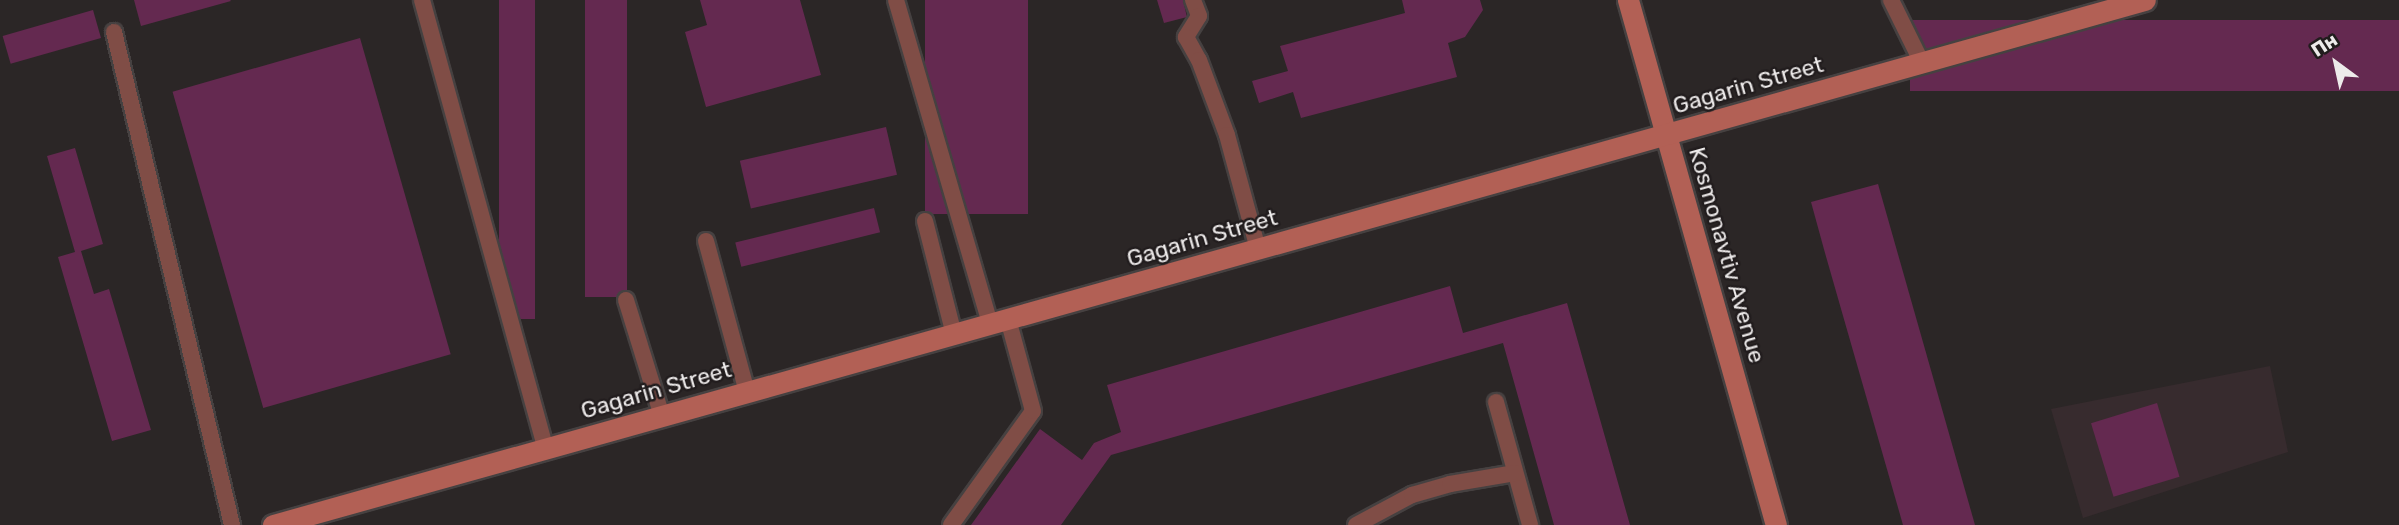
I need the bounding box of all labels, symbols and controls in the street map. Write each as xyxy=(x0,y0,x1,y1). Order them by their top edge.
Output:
north arrow xyxy=(2301,28,2371,98)
text: Пн xyxy=(2307,28,2342,62)
street label: Gagarin Street xyxy=(1670,50,1826,120)
street label: Kosmonavtiv Avenue xyxy=(1683,143,1771,367)
street label: Gagarin Street xyxy=(1124,203,1280,273)
street label: Gagarin Street xyxy=(578,355,734,425)

